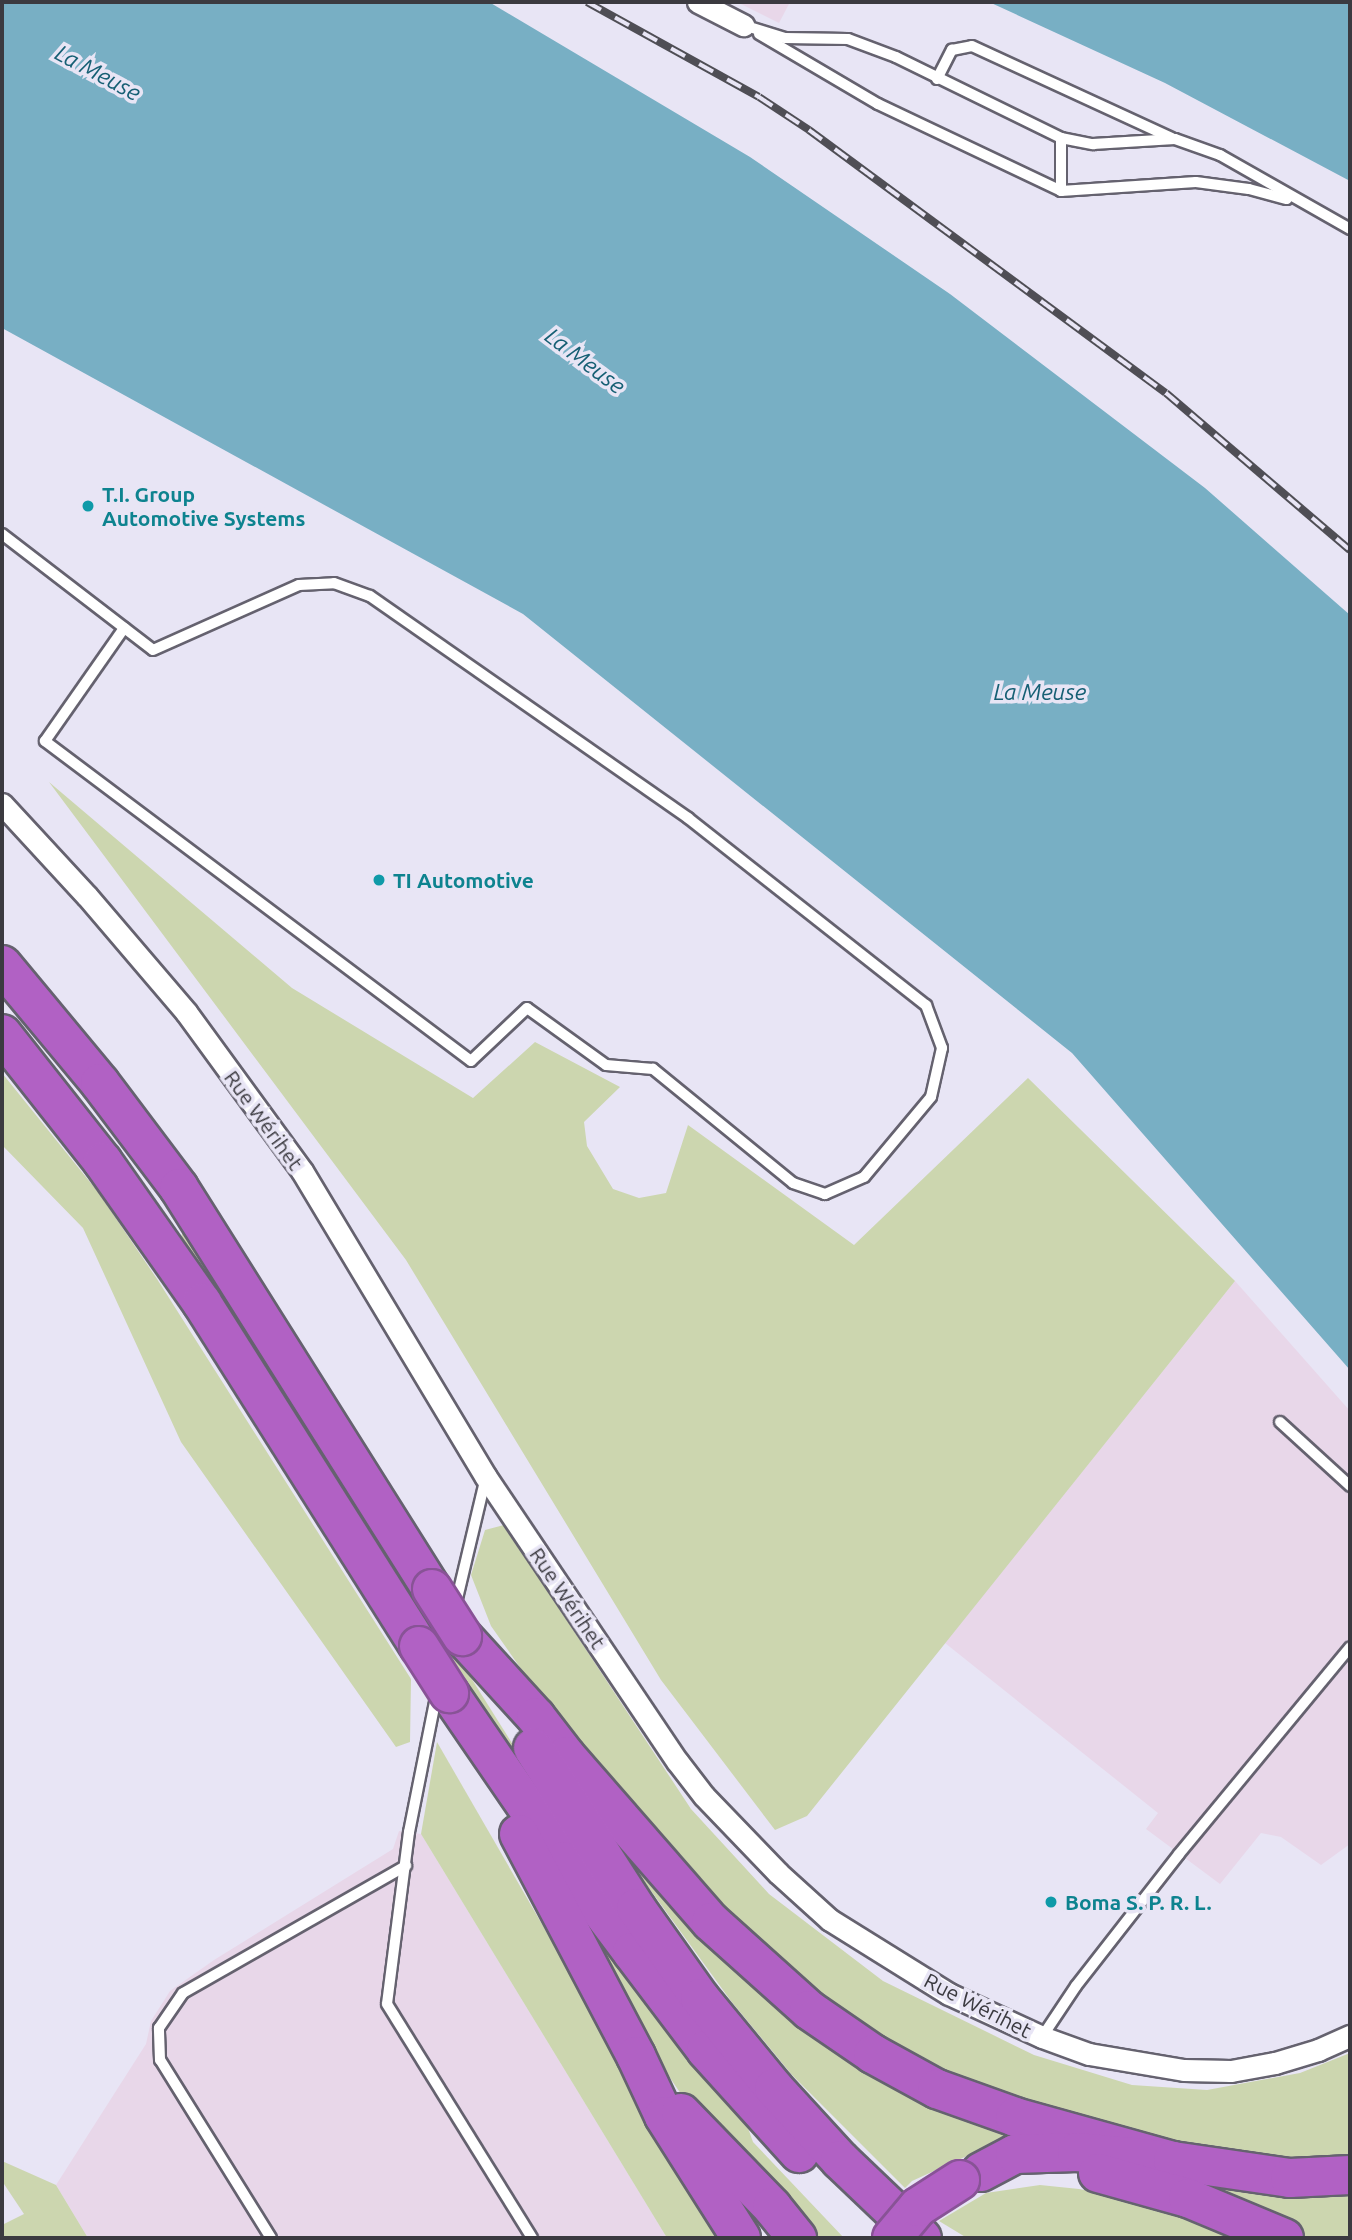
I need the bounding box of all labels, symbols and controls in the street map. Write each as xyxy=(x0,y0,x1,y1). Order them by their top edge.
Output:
water label: La Meuse xyxy=(51,39,145,107)
water label: La Meuse xyxy=(540,322,630,400)
place label: T.I. Group Automotive Systems xyxy=(102,481,305,531)
marker: T.I. Group Automotive Systems xyxy=(80,498,96,514)
water label: La Meuse xyxy=(994,678,1086,706)
place label: TI Automotive xyxy=(393,867,534,893)
marker: TI Automotive xyxy=(371,872,387,888)
street label: Rue Wérihet xyxy=(219,1065,309,1175)
street label: Rue Wérihet xyxy=(525,1542,611,1654)
place label: Boma S. P. R. L. xyxy=(1065,1889,1212,1915)
marker: Boma S. P. R. L. xyxy=(1043,1894,1059,1910)
street label: Rue Wérihet xyxy=(920,1967,1036,2043)

